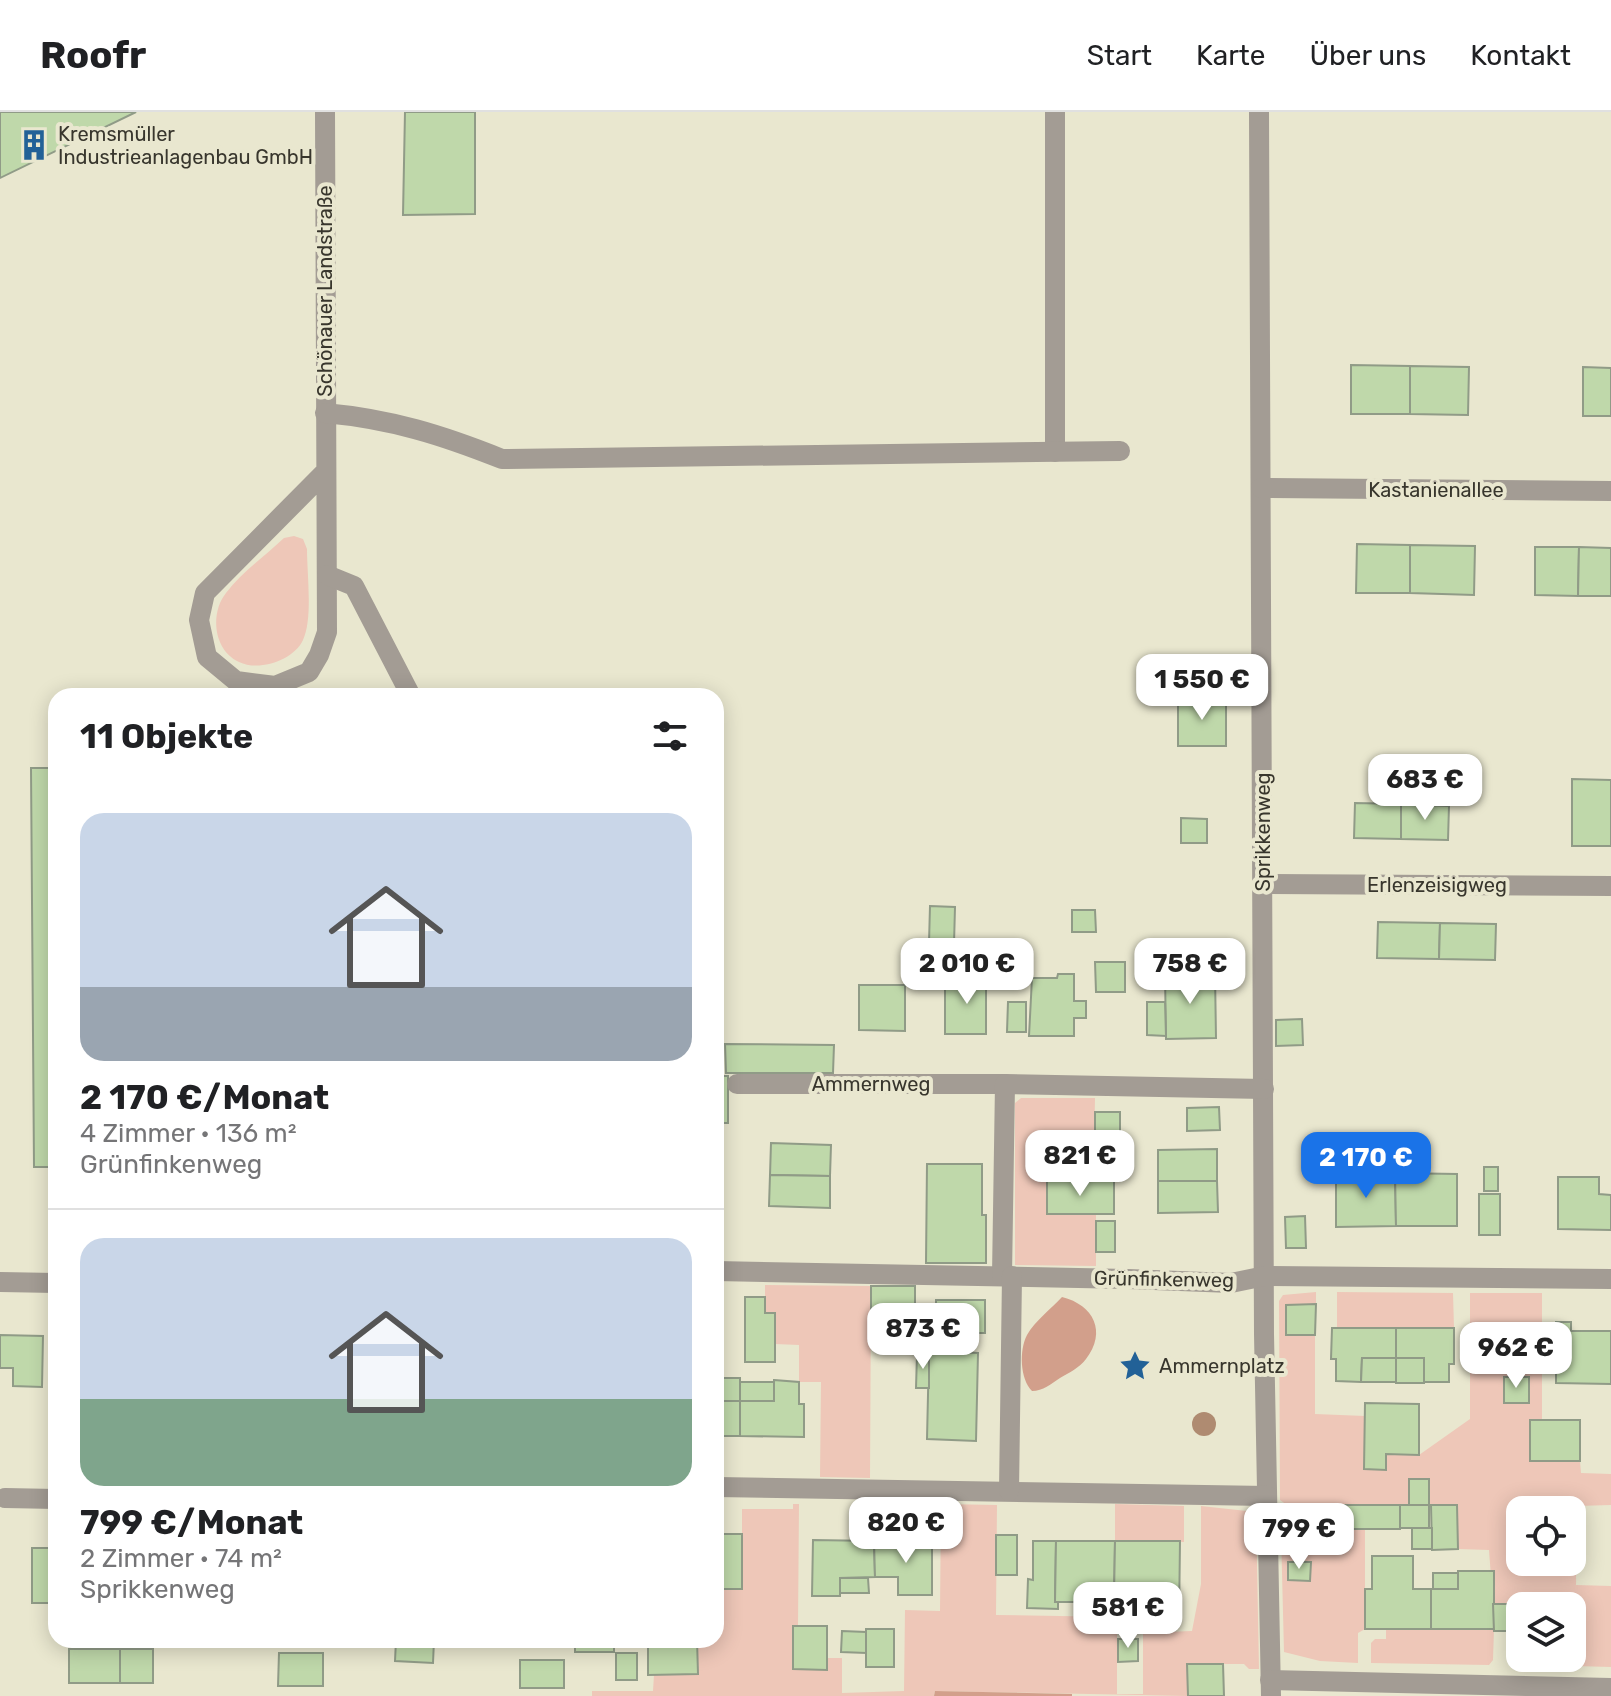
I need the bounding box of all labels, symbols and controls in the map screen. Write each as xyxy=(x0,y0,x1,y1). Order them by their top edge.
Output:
text: Roofr xyxy=(40,32,146,78)
text: Start xyxy=(1087,39,1152,72)
text: Karte xyxy=(1196,39,1265,72)
text: Über uns xyxy=(1309,39,1426,72)
text: Kontakt xyxy=(1470,39,1571,72)
place label: Kremsmüller Industrieanlagenbau GmbH xyxy=(58,122,313,169)
building icon: Kremsmüller Industrieanlagenbau GmbH xyxy=(17,128,51,162)
street label: Schönauer Landstraße xyxy=(313,185,337,397)
street label: Kastanienallee xyxy=(1368,478,1504,502)
pin: 1 550 € xyxy=(1128,654,1276,722)
text: 1 550 € xyxy=(1154,664,1250,695)
icon: filters xyxy=(648,714,692,758)
text: 11 Objekte xyxy=(80,716,253,757)
pin: 683 € xyxy=(1369,754,1481,822)
text: 683 € xyxy=(1386,764,1464,795)
street label: Sprikkenweg xyxy=(1251,772,1275,892)
icon: home xyxy=(314,865,458,1009)
street label: Erlenzeisigweg xyxy=(1367,873,1507,897)
pin: 2 010 € xyxy=(893,938,1041,1006)
pin: 758 € xyxy=(1134,938,1246,1006)
text: 2 010 € xyxy=(919,948,1015,979)
text: 758 € xyxy=(1152,948,1228,979)
street label: Ammernweg xyxy=(812,1072,930,1096)
text: 2 170 €/Monat xyxy=(80,1077,329,1118)
text: 4 Zimmer · 136 m² xyxy=(80,1118,297,1149)
pin: 821 € xyxy=(1024,1130,1136,1198)
pin: 2 170 € xyxy=(1292,1132,1440,1200)
text: 821 € xyxy=(1043,1140,1117,1171)
text: 2 170 € xyxy=(1319,1142,1413,1173)
text: Grünfinkenweg xyxy=(80,1149,262,1180)
street label: Grünfinkenweg xyxy=(1094,1266,1234,1292)
icon: home xyxy=(314,1290,458,1434)
pin: 873 € xyxy=(867,1303,979,1371)
text: 873 € xyxy=(885,1313,961,1344)
pin: 962 € xyxy=(1460,1322,1572,1390)
text: 962 € xyxy=(1478,1332,1554,1363)
place icon: Ammernplatz xyxy=(1118,1349,1152,1383)
place label: Ammernplatz xyxy=(1159,1354,1285,1378)
map controls xyxy=(1506,1496,1586,1672)
button: locate xyxy=(1506,1496,1586,1576)
pin: 820 € xyxy=(850,1497,962,1565)
text: 799 €/Monat xyxy=(80,1502,303,1543)
pin: 799 € xyxy=(1243,1503,1355,1571)
text: 820 € xyxy=(867,1507,945,1538)
text: 799 € xyxy=(1262,1513,1336,1544)
text: 2 Zimmer · 74 m² xyxy=(80,1543,282,1574)
text: Sprikkenweg xyxy=(80,1574,235,1605)
pin: 581 € xyxy=(1072,1582,1184,1650)
text: 581 € xyxy=(1091,1592,1165,1623)
button: layers xyxy=(1506,1592,1586,1672)

